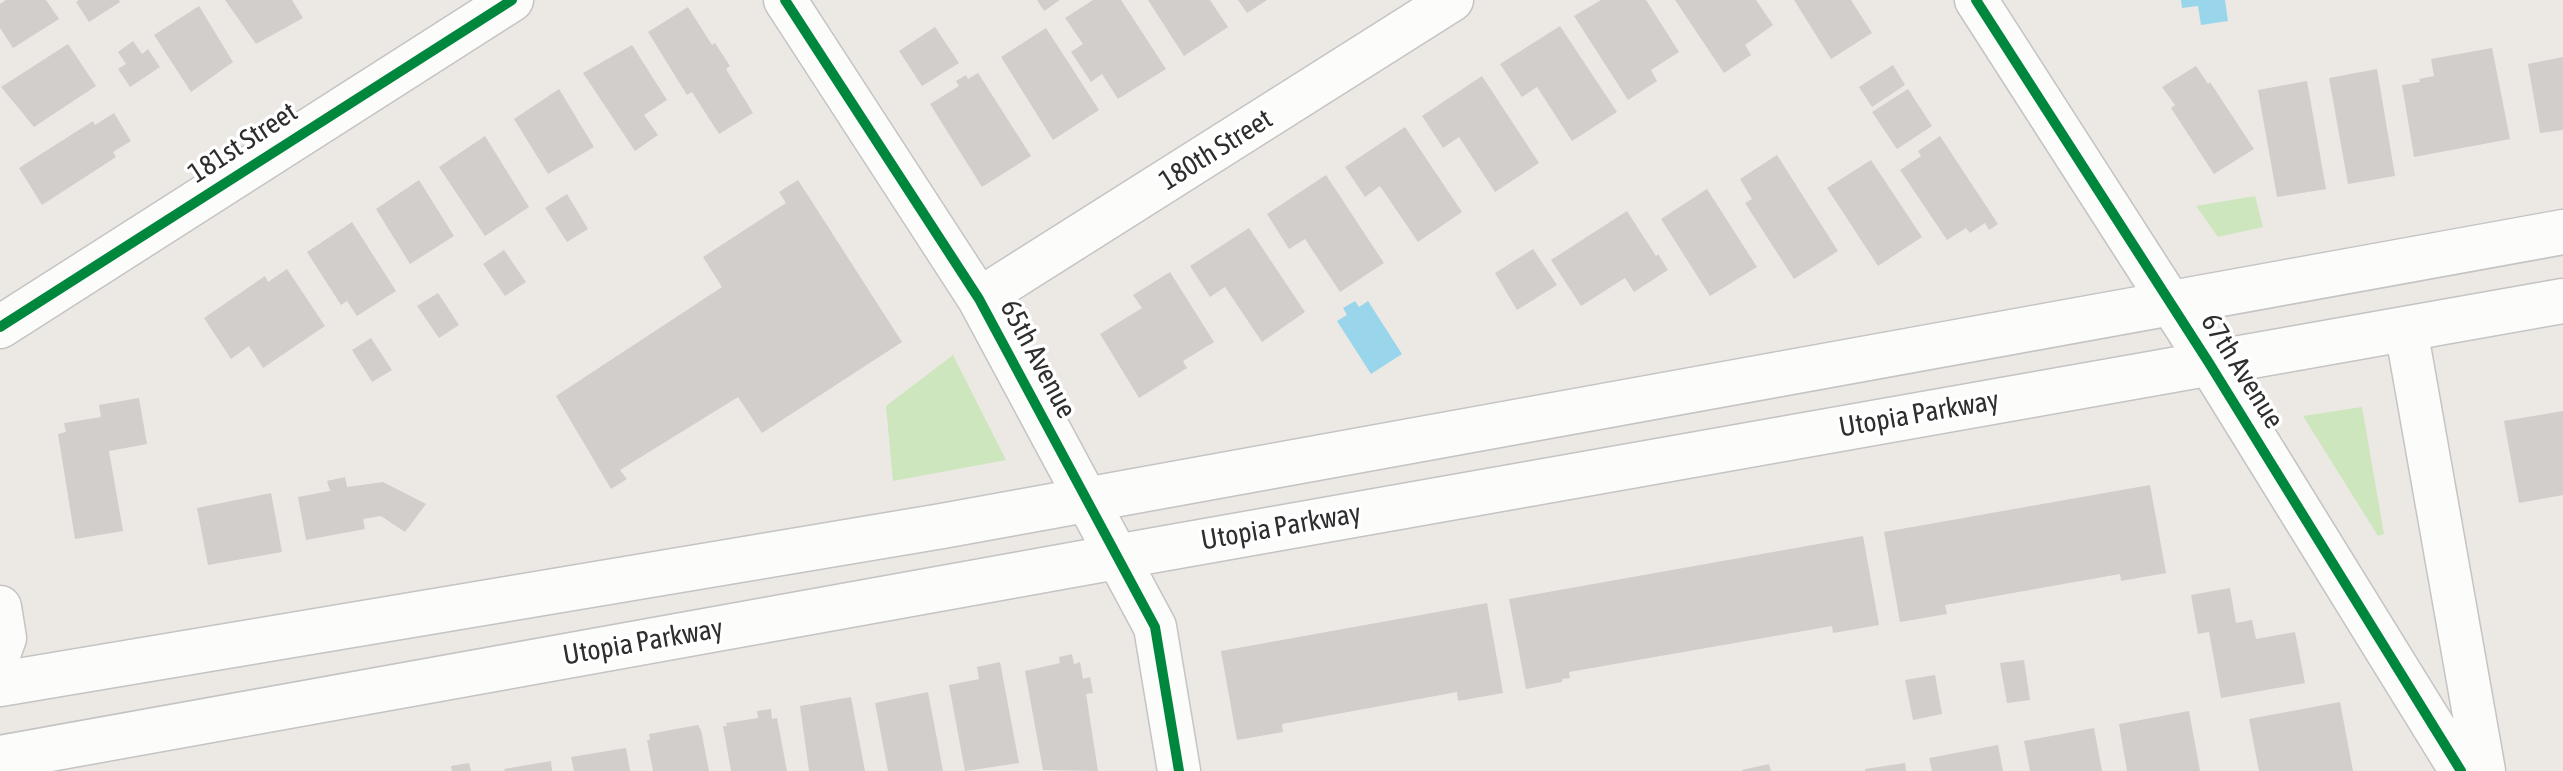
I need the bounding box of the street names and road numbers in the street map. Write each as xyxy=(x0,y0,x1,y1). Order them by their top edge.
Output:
street label: 181st Street xyxy=(182,95,304,191)
street label: 180th Street xyxy=(1154,102,1278,198)
street label: 65th Avenue xyxy=(993,294,1083,424)
street label: 67th Avenue xyxy=(2193,307,2291,435)
street label: Utopia Parkway xyxy=(1836,383,2002,445)
street label: Utopia Parkway xyxy=(1198,496,1364,558)
street label: Utopia Parkway xyxy=(560,611,726,673)

